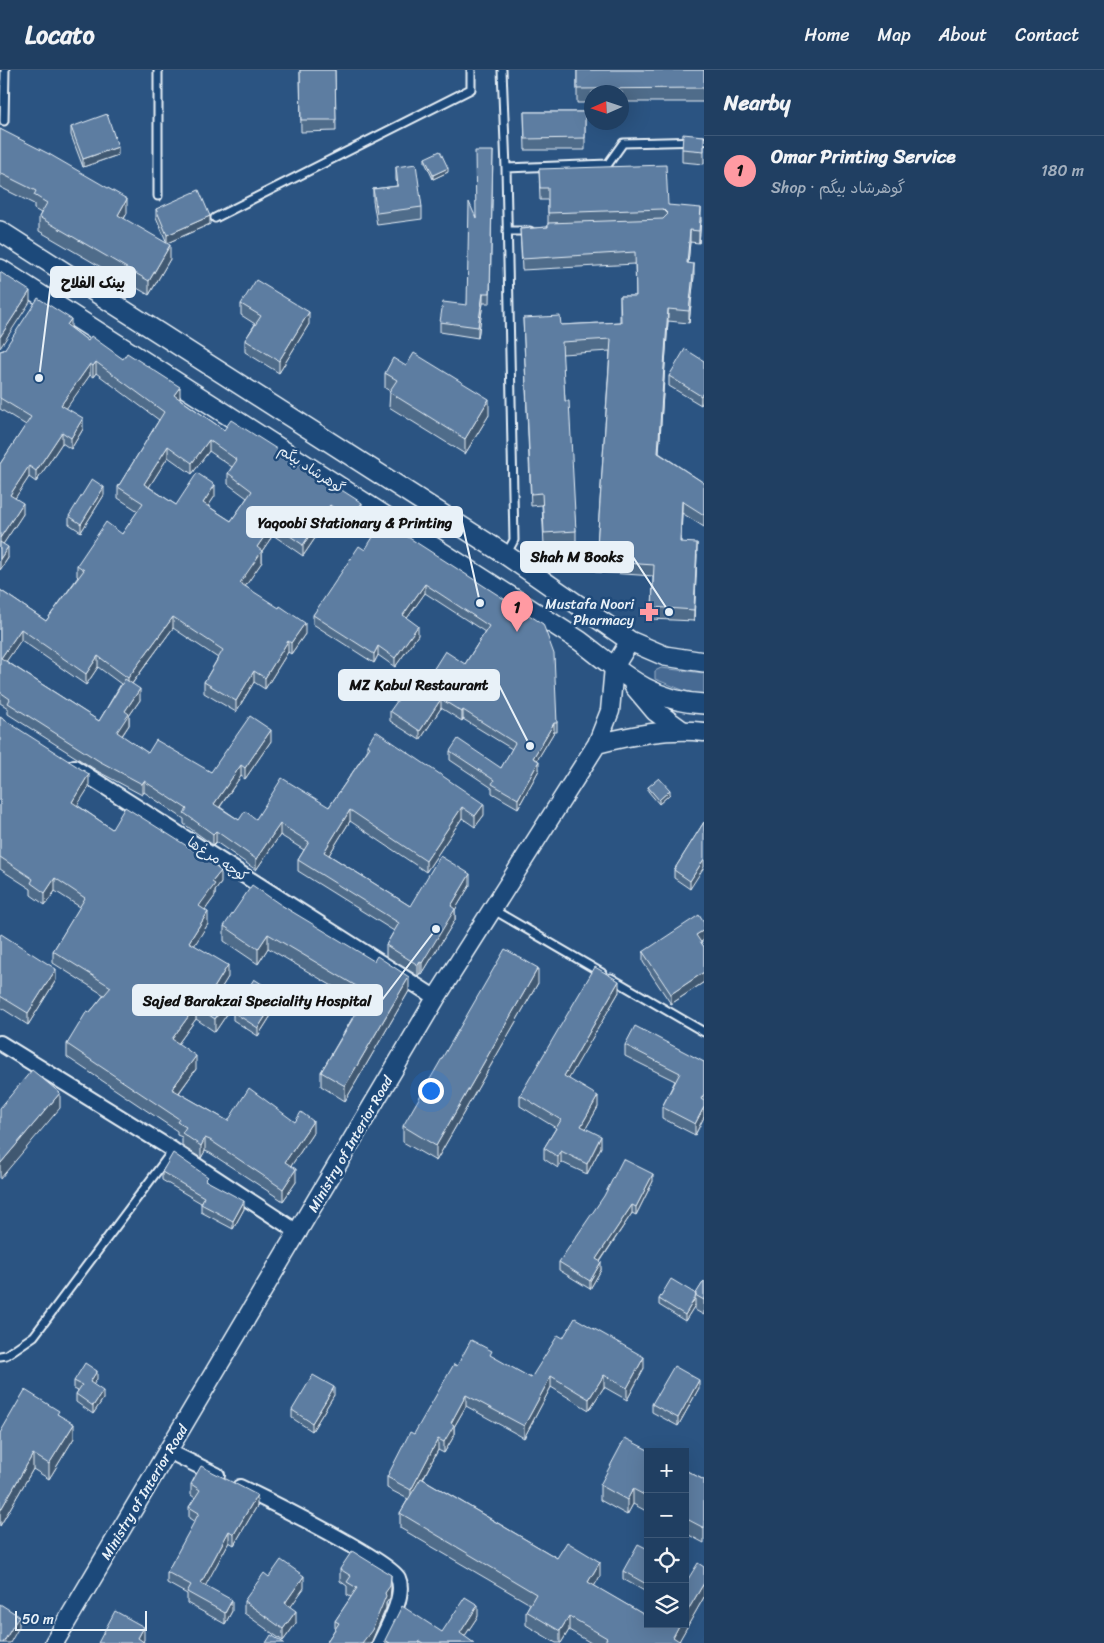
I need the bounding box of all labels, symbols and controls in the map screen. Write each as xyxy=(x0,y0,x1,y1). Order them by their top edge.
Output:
text: Locato xyxy=(25,14,95,56)
text: Home xyxy=(805,19,850,51)
text: Map xyxy=(878,19,911,51)
text: About xyxy=(939,19,987,51)
text: Contact xyxy=(1015,19,1079,51)
text: Nearby xyxy=(724,84,790,122)
north arrow xyxy=(584,85,629,130)
text: Omar Printing Service xyxy=(771,140,956,173)
text: 1 xyxy=(737,156,743,185)
text: 180 m xyxy=(1041,156,1084,185)
text: Shop · گوهرشاد بیگم xyxy=(771,173,905,202)
callout: بینک الفلاح xyxy=(51,267,135,297)
text: بینک الفلاح xyxy=(61,270,125,296)
street label: گوهرشاد بیگم xyxy=(273,438,350,501)
callout: Yaqoobi Stationary & Printing xyxy=(247,507,462,537)
text: Yaqoobi Stationary & Printing xyxy=(258,510,453,536)
callout: Shah M Books xyxy=(521,542,633,572)
text: Shah M Books xyxy=(530,544,625,570)
pin: 1 xyxy=(501,591,533,632)
place label: Mustafa Noori Pharmacy xyxy=(545,592,635,633)
pharmacy icon: Mustafa Noori Pharmacy xyxy=(638,601,660,623)
callout: MZ Kabul Restaurant xyxy=(339,670,499,700)
text: MZ Kabul Restaurant xyxy=(349,672,489,698)
street label: کوچه مرغ‌ها xyxy=(182,830,254,889)
callout: Sajed Barakzai Speciality Hospital xyxy=(133,985,382,1015)
text: Sajed Barakzai Speciality Hospital xyxy=(142,988,372,1014)
street label: Ministry of Interior Road xyxy=(301,1070,401,1217)
your location xyxy=(418,1078,444,1104)
street label: Ministry of Interior Road xyxy=(94,1418,196,1565)
map controls xyxy=(644,1448,689,1628)
button: + xyxy=(644,1448,689,1493)
button: − xyxy=(644,1493,689,1538)
button: locate xyxy=(644,1538,689,1583)
button: layers xyxy=(644,1583,689,1628)
text: 50 m xyxy=(22,1607,54,1632)
scale bar xyxy=(15,1608,148,1631)

